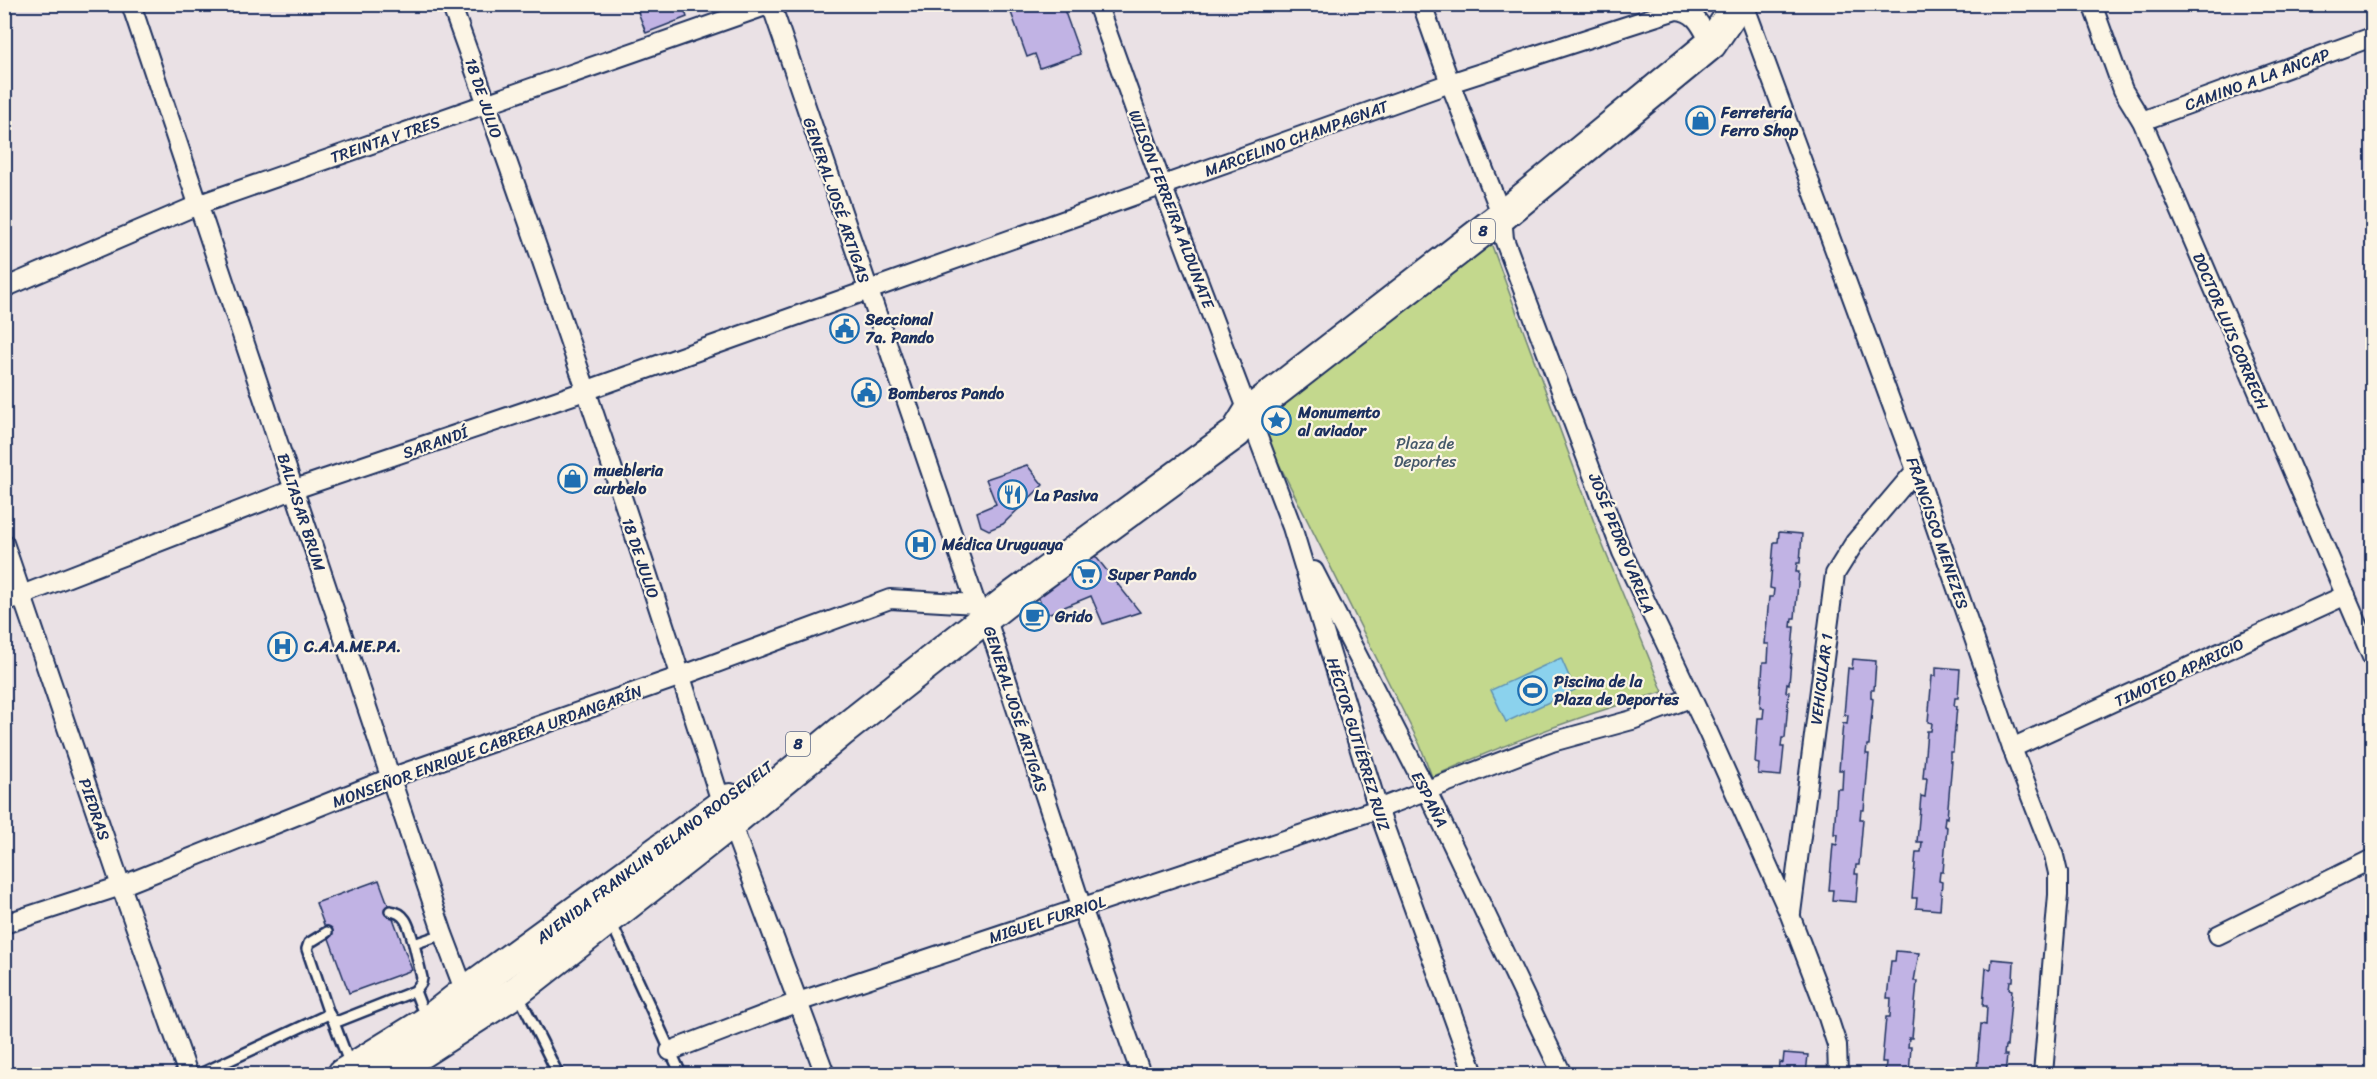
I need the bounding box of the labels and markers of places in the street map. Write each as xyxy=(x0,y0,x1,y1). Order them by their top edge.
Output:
place label: Ferretería Ferro Shop xyxy=(1720,98,1799,145)
shop icon: Ferretería Ferro Shop xyxy=(1684,105,1716,137)
place label: Seccional 7a. Pando xyxy=(864,305,934,352)
public building icon: Seccional 7a. Pando xyxy=(828,312,860,344)
public building icon: Bomberos Pando xyxy=(851,377,883,409)
place label: Bomberos Pando xyxy=(888,379,1005,408)
place label: Monumento al aviador xyxy=(1297,398,1381,445)
place icon: Monumento al aviador xyxy=(1261,405,1293,437)
place label: muebleria curbelo xyxy=(593,456,664,503)
shop icon: muebleria curbelo xyxy=(557,463,589,495)
restaurant icon: La Pasiva xyxy=(997,479,1029,511)
place label: La Pasiva xyxy=(1034,481,1098,510)
hospital icon: Médica Uruguaya xyxy=(905,528,937,560)
place label: Médica Uruguaya xyxy=(941,530,1064,559)
supermarket icon: Super Pando xyxy=(1071,558,1103,590)
place label: Super Pando xyxy=(1107,560,1198,589)
cafe icon: Grido xyxy=(1018,600,1050,632)
place label: Grido xyxy=(1054,602,1093,631)
hospital icon: C.A.A.ME.PA. xyxy=(267,630,299,662)
place label: C.A.A.ME.PA. xyxy=(303,632,401,661)
place label: Piscina de la Plaza de Deportes xyxy=(1554,667,1679,714)
sports icon: Piscina de la Plaza de Deportes xyxy=(1517,674,1549,706)

